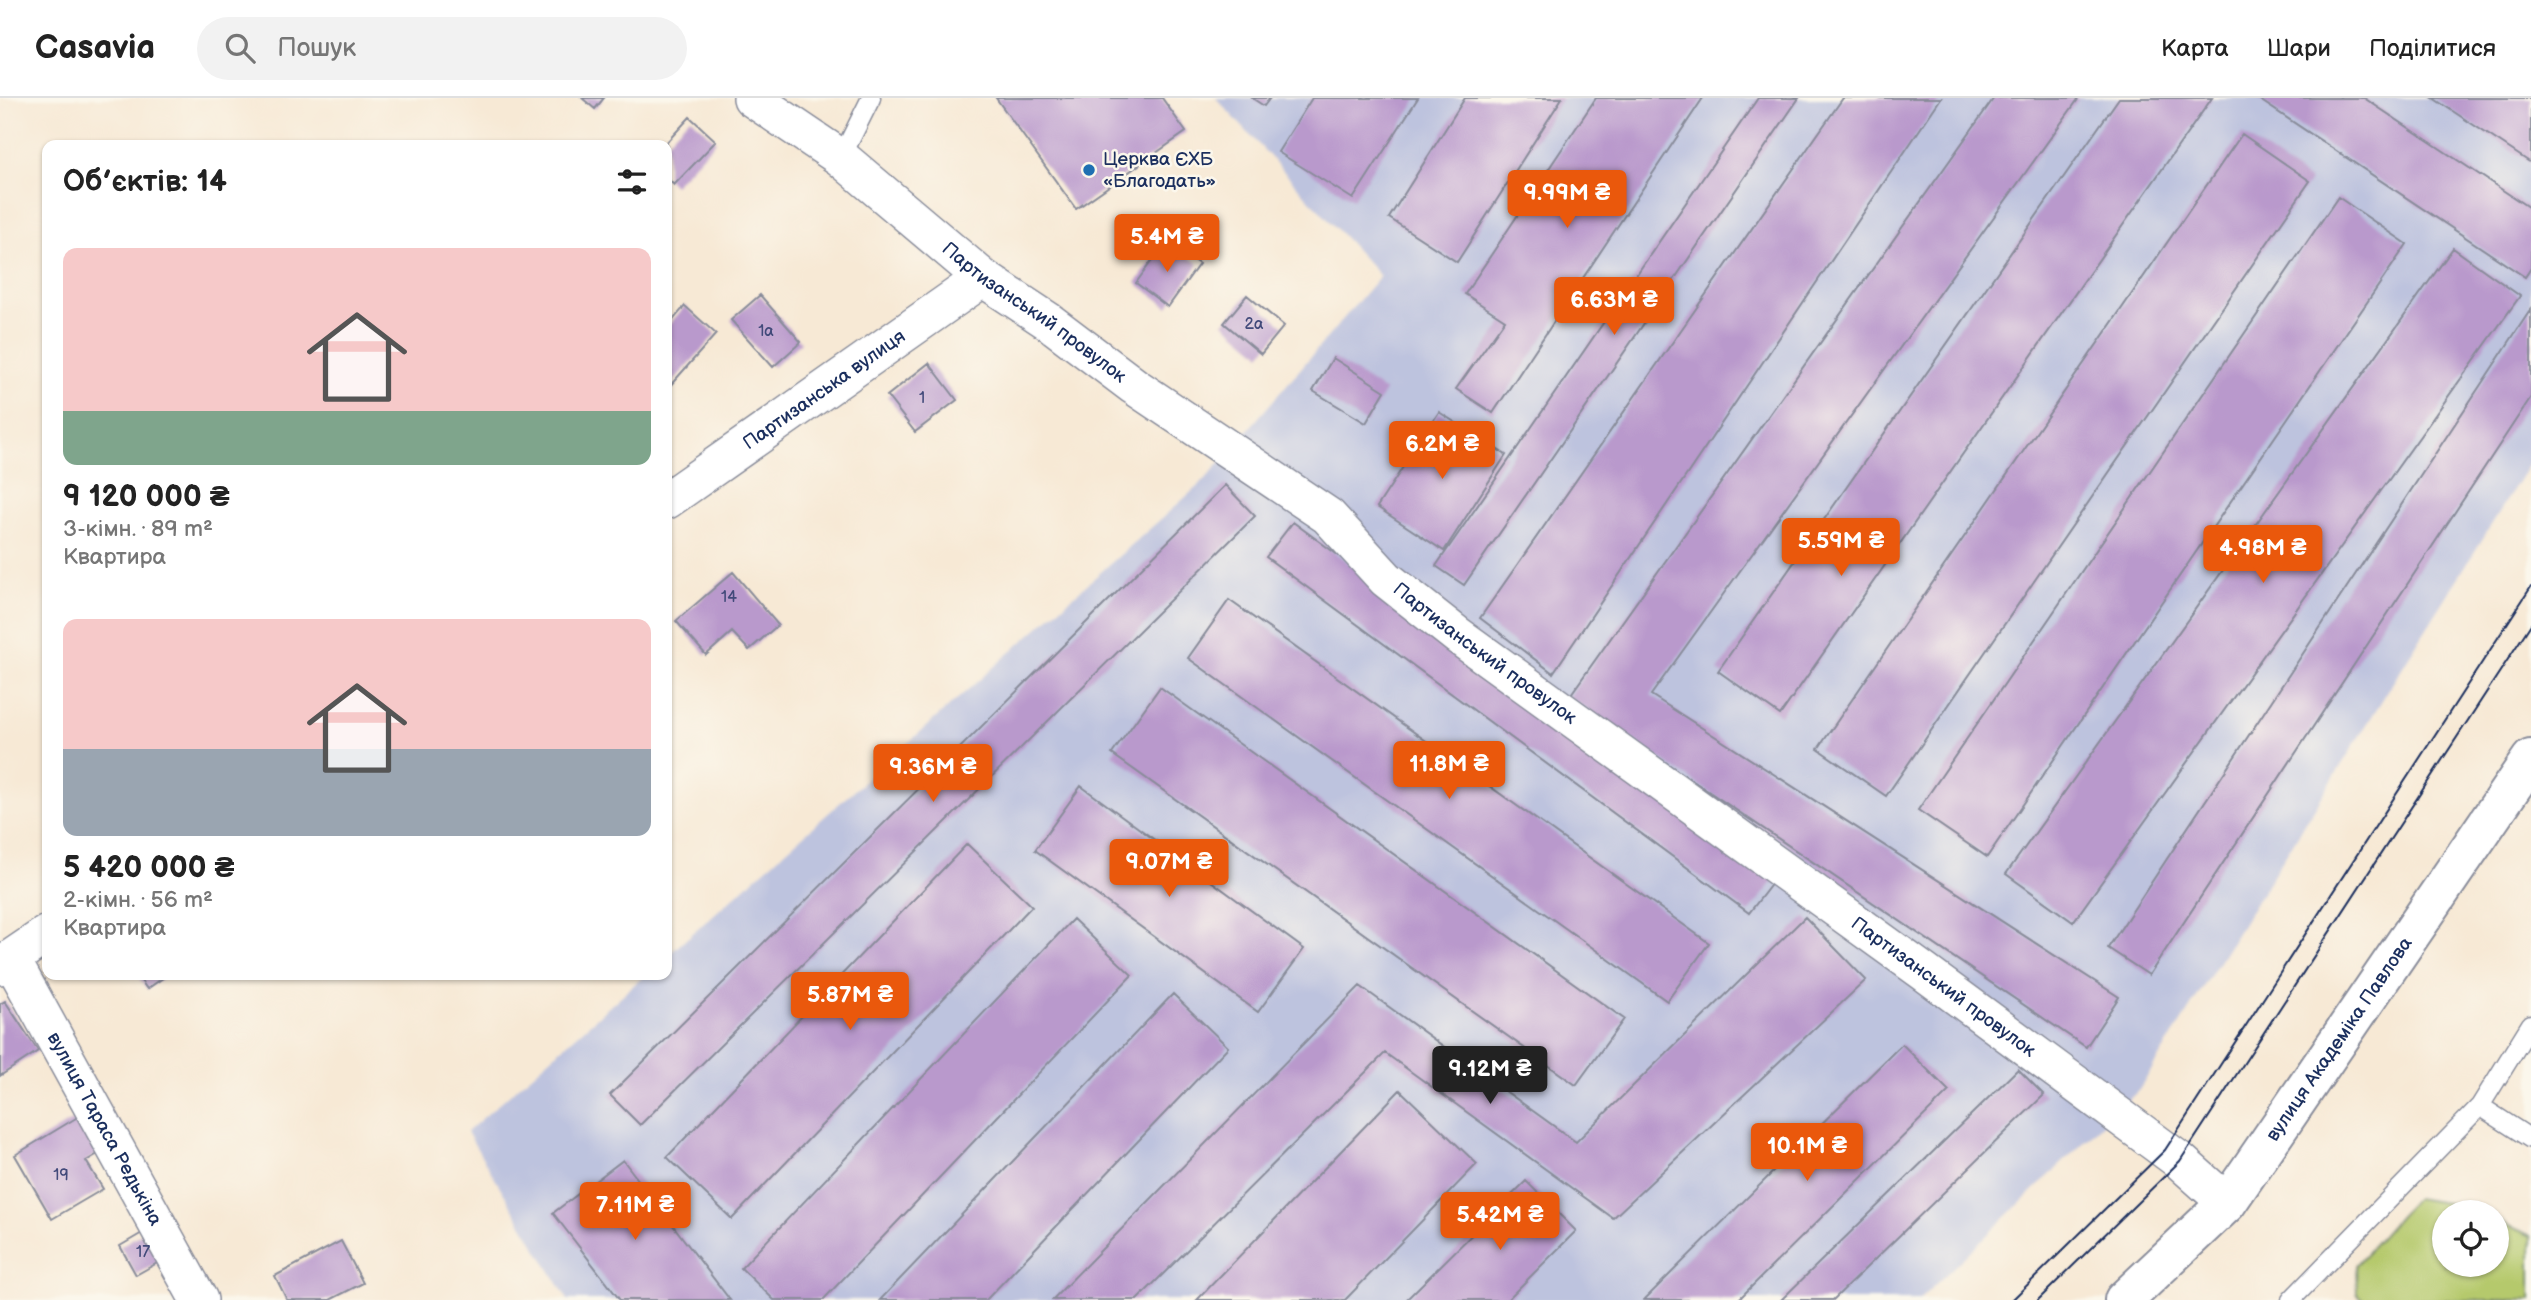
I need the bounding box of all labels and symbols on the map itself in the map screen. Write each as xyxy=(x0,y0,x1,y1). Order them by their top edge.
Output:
place label: Церква ЄХБ «Благодать» xyxy=(1103,148,1216,193)
marker: Церква ЄХБ «Благодать» xyxy=(1081,162,1097,178)
pin: 9.99M ₴ xyxy=(1502,170,1632,230)
pin: 5.4M ₴ xyxy=(1110,214,1224,274)
street label: Партизанський провулок xyxy=(938,237,1131,388)
pin: 6.63M ₴ xyxy=(1549,278,1679,337)
house number: 2а xyxy=(1245,315,1264,334)
house number: 1а xyxy=(758,322,774,341)
street label: Партизанська вулиця xyxy=(738,325,910,455)
house number: 1 xyxy=(919,389,925,408)
pin: 6.2M ₴ xyxy=(1385,422,1499,481)
pin: 5.59M ₴ xyxy=(1776,518,1906,578)
pin: 4.98M ₴ xyxy=(2198,526,2328,585)
street label: Партизанський провулок xyxy=(1389,578,1581,729)
house number: 14 xyxy=(721,588,737,607)
pin: 11.8M ₴ xyxy=(1384,742,1514,801)
pin: 9.36M ₴ xyxy=(868,744,998,804)
pin: 9.07M ₴ xyxy=(1104,840,1234,899)
street label: Партизанський провулок xyxy=(1847,912,2040,1062)
street label: вулиця Академіка Павлова xyxy=(2261,933,2417,1146)
pin: 5.87M ₴ xyxy=(785,972,915,1032)
street label: вулиця Тараса Редькіна xyxy=(42,1028,167,1230)
pin: 9.12M ₴ xyxy=(1425,1046,1555,1106)
pin: 10.1M ₴ xyxy=(1742,1124,1872,1183)
house number: 19 xyxy=(53,1166,69,1185)
pin: 7.11M ₴ xyxy=(570,1182,700,1242)
pin: 5.42M ₴ xyxy=(1435,1192,1565,1252)
house number: 17 xyxy=(136,1243,150,1262)

